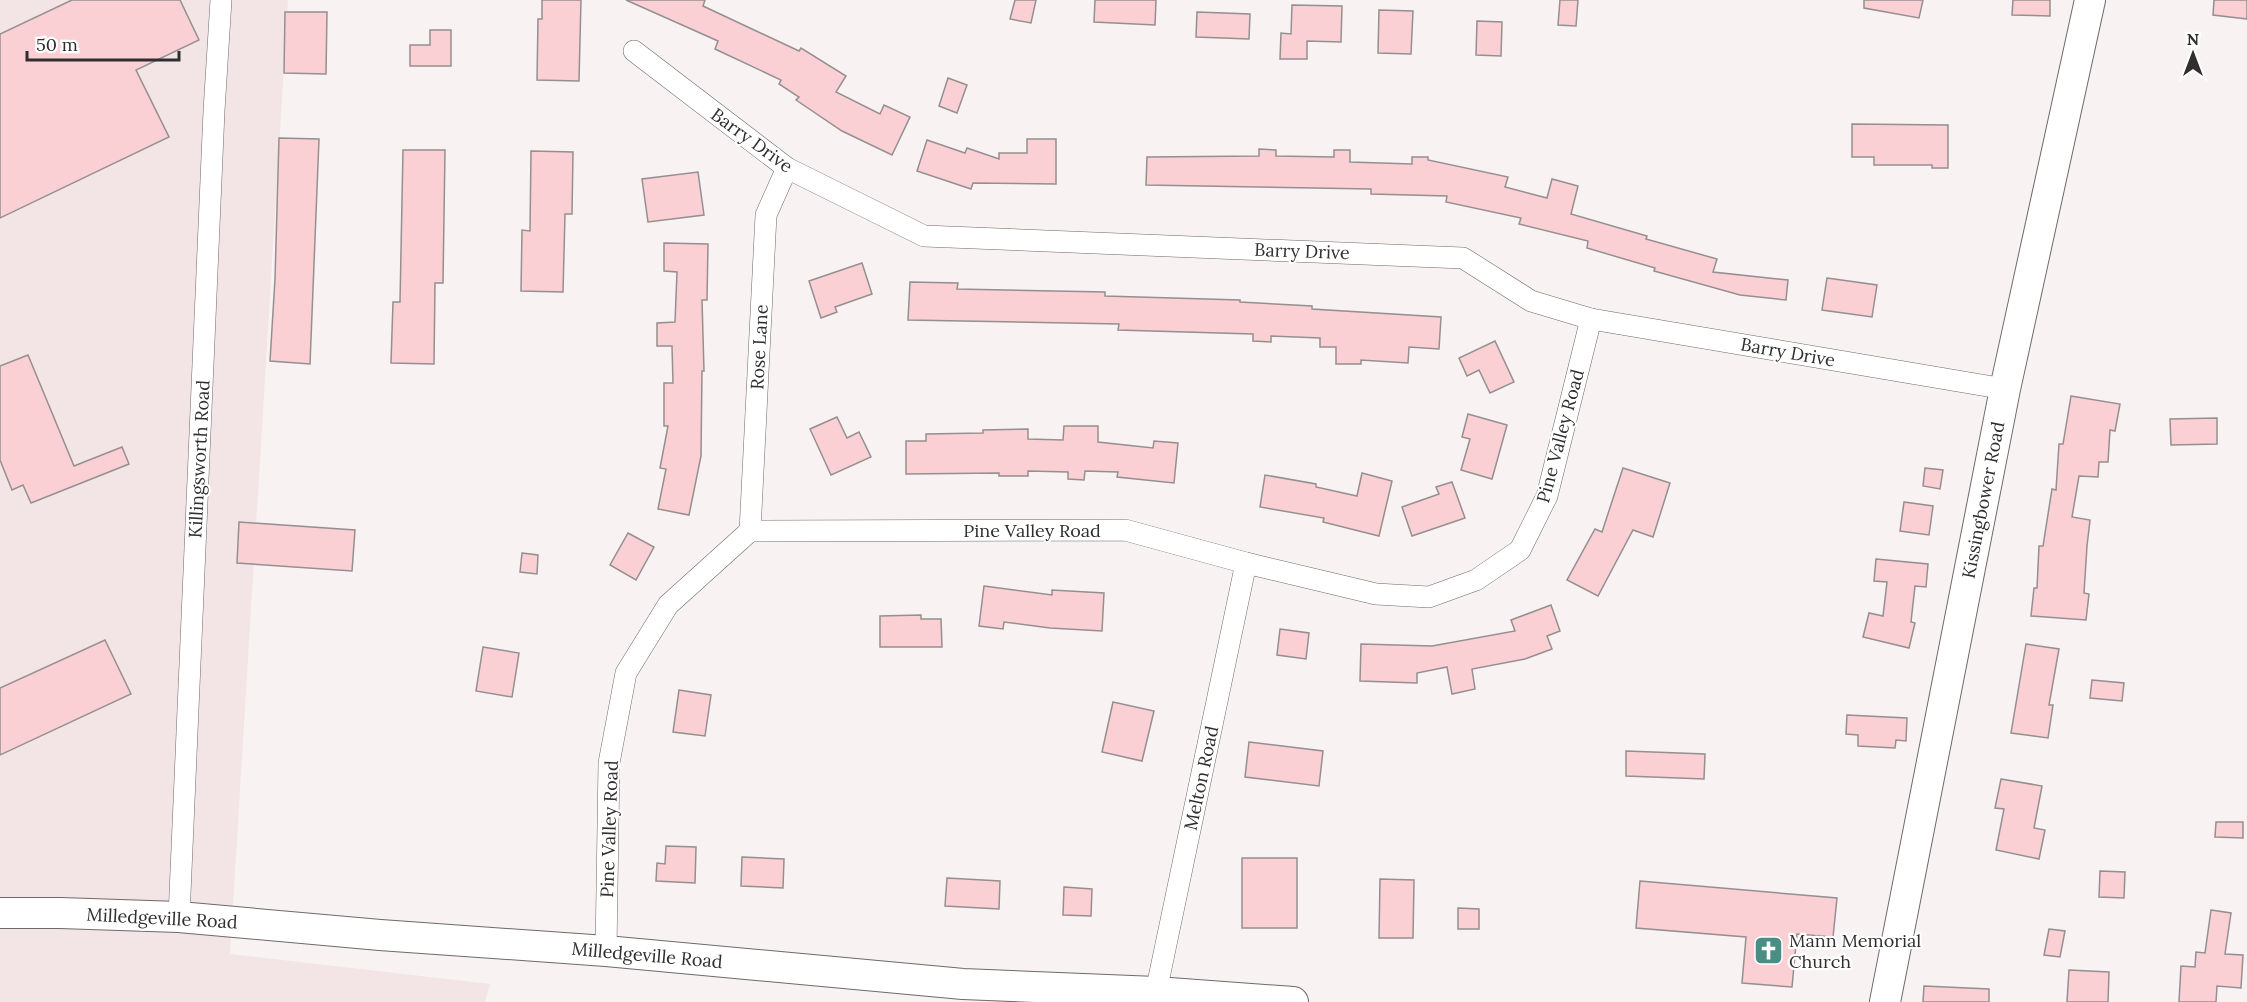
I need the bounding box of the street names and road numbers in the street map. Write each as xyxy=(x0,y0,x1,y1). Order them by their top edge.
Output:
street label: Barry Drive xyxy=(707,103,798,178)
street label: Barry Drive xyxy=(1254,238,1350,264)
street label: Rose Lane xyxy=(745,304,773,390)
street label: Barry Drive xyxy=(1739,332,1837,372)
street label: Pine Valley Road xyxy=(1531,366,1589,505)
street label: Killingsworth Road xyxy=(183,379,215,539)
street label: Kissingbower Road xyxy=(1956,419,2010,580)
street label: Pine Valley Road xyxy=(963,519,1101,542)
street label: Melton Road xyxy=(1179,724,1223,832)
street label: Pine Valley Road xyxy=(595,760,623,898)
street label: Milledgeville Road xyxy=(86,903,238,933)
street label: Milledgeville Road xyxy=(571,937,724,973)

